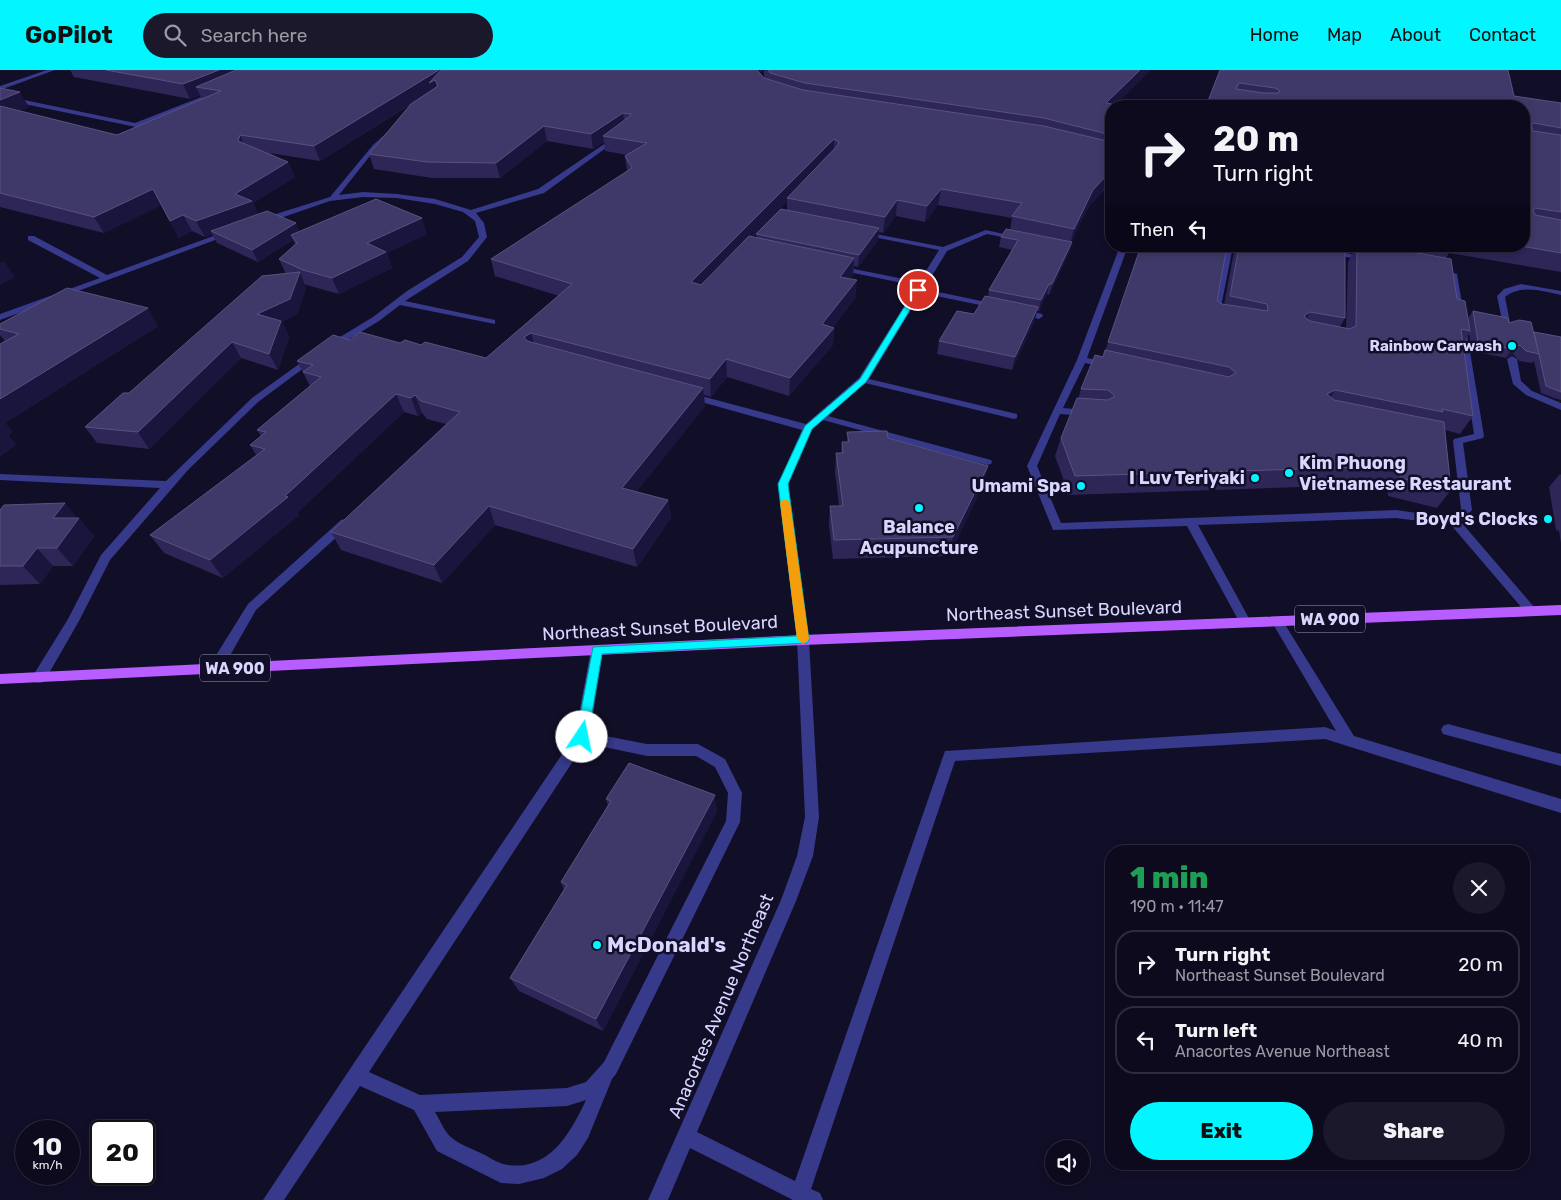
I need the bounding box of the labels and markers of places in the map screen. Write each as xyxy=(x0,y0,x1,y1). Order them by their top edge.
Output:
pin xyxy=(897,269,939,311)
place label: Rainbow Carwash xyxy=(1370,337,1502,355)
marker: Rainbow Carwash xyxy=(1506,340,1518,352)
place label: Kim Phuong Vietnamese Restaurant xyxy=(1299,452,1511,495)
place label: I Luv Teriyaki xyxy=(1129,467,1245,489)
marker: Kim Phuong Vietnamese Restaurant xyxy=(1283,467,1295,479)
marker: I Luv Teriyaki xyxy=(1249,472,1261,484)
place label: Umami Spa xyxy=(971,475,1071,497)
marker: Umami Spa xyxy=(1075,480,1087,492)
marker: Balance Acupuncture xyxy=(913,502,925,514)
place label: Boyd's Clocks xyxy=(1415,508,1538,530)
marker: Boyd's Clocks xyxy=(1542,513,1554,525)
place label: Balance Acupuncture xyxy=(860,516,979,559)
place label: McDonald's xyxy=(607,932,726,957)
marker: McDonald's xyxy=(591,939,603,951)

